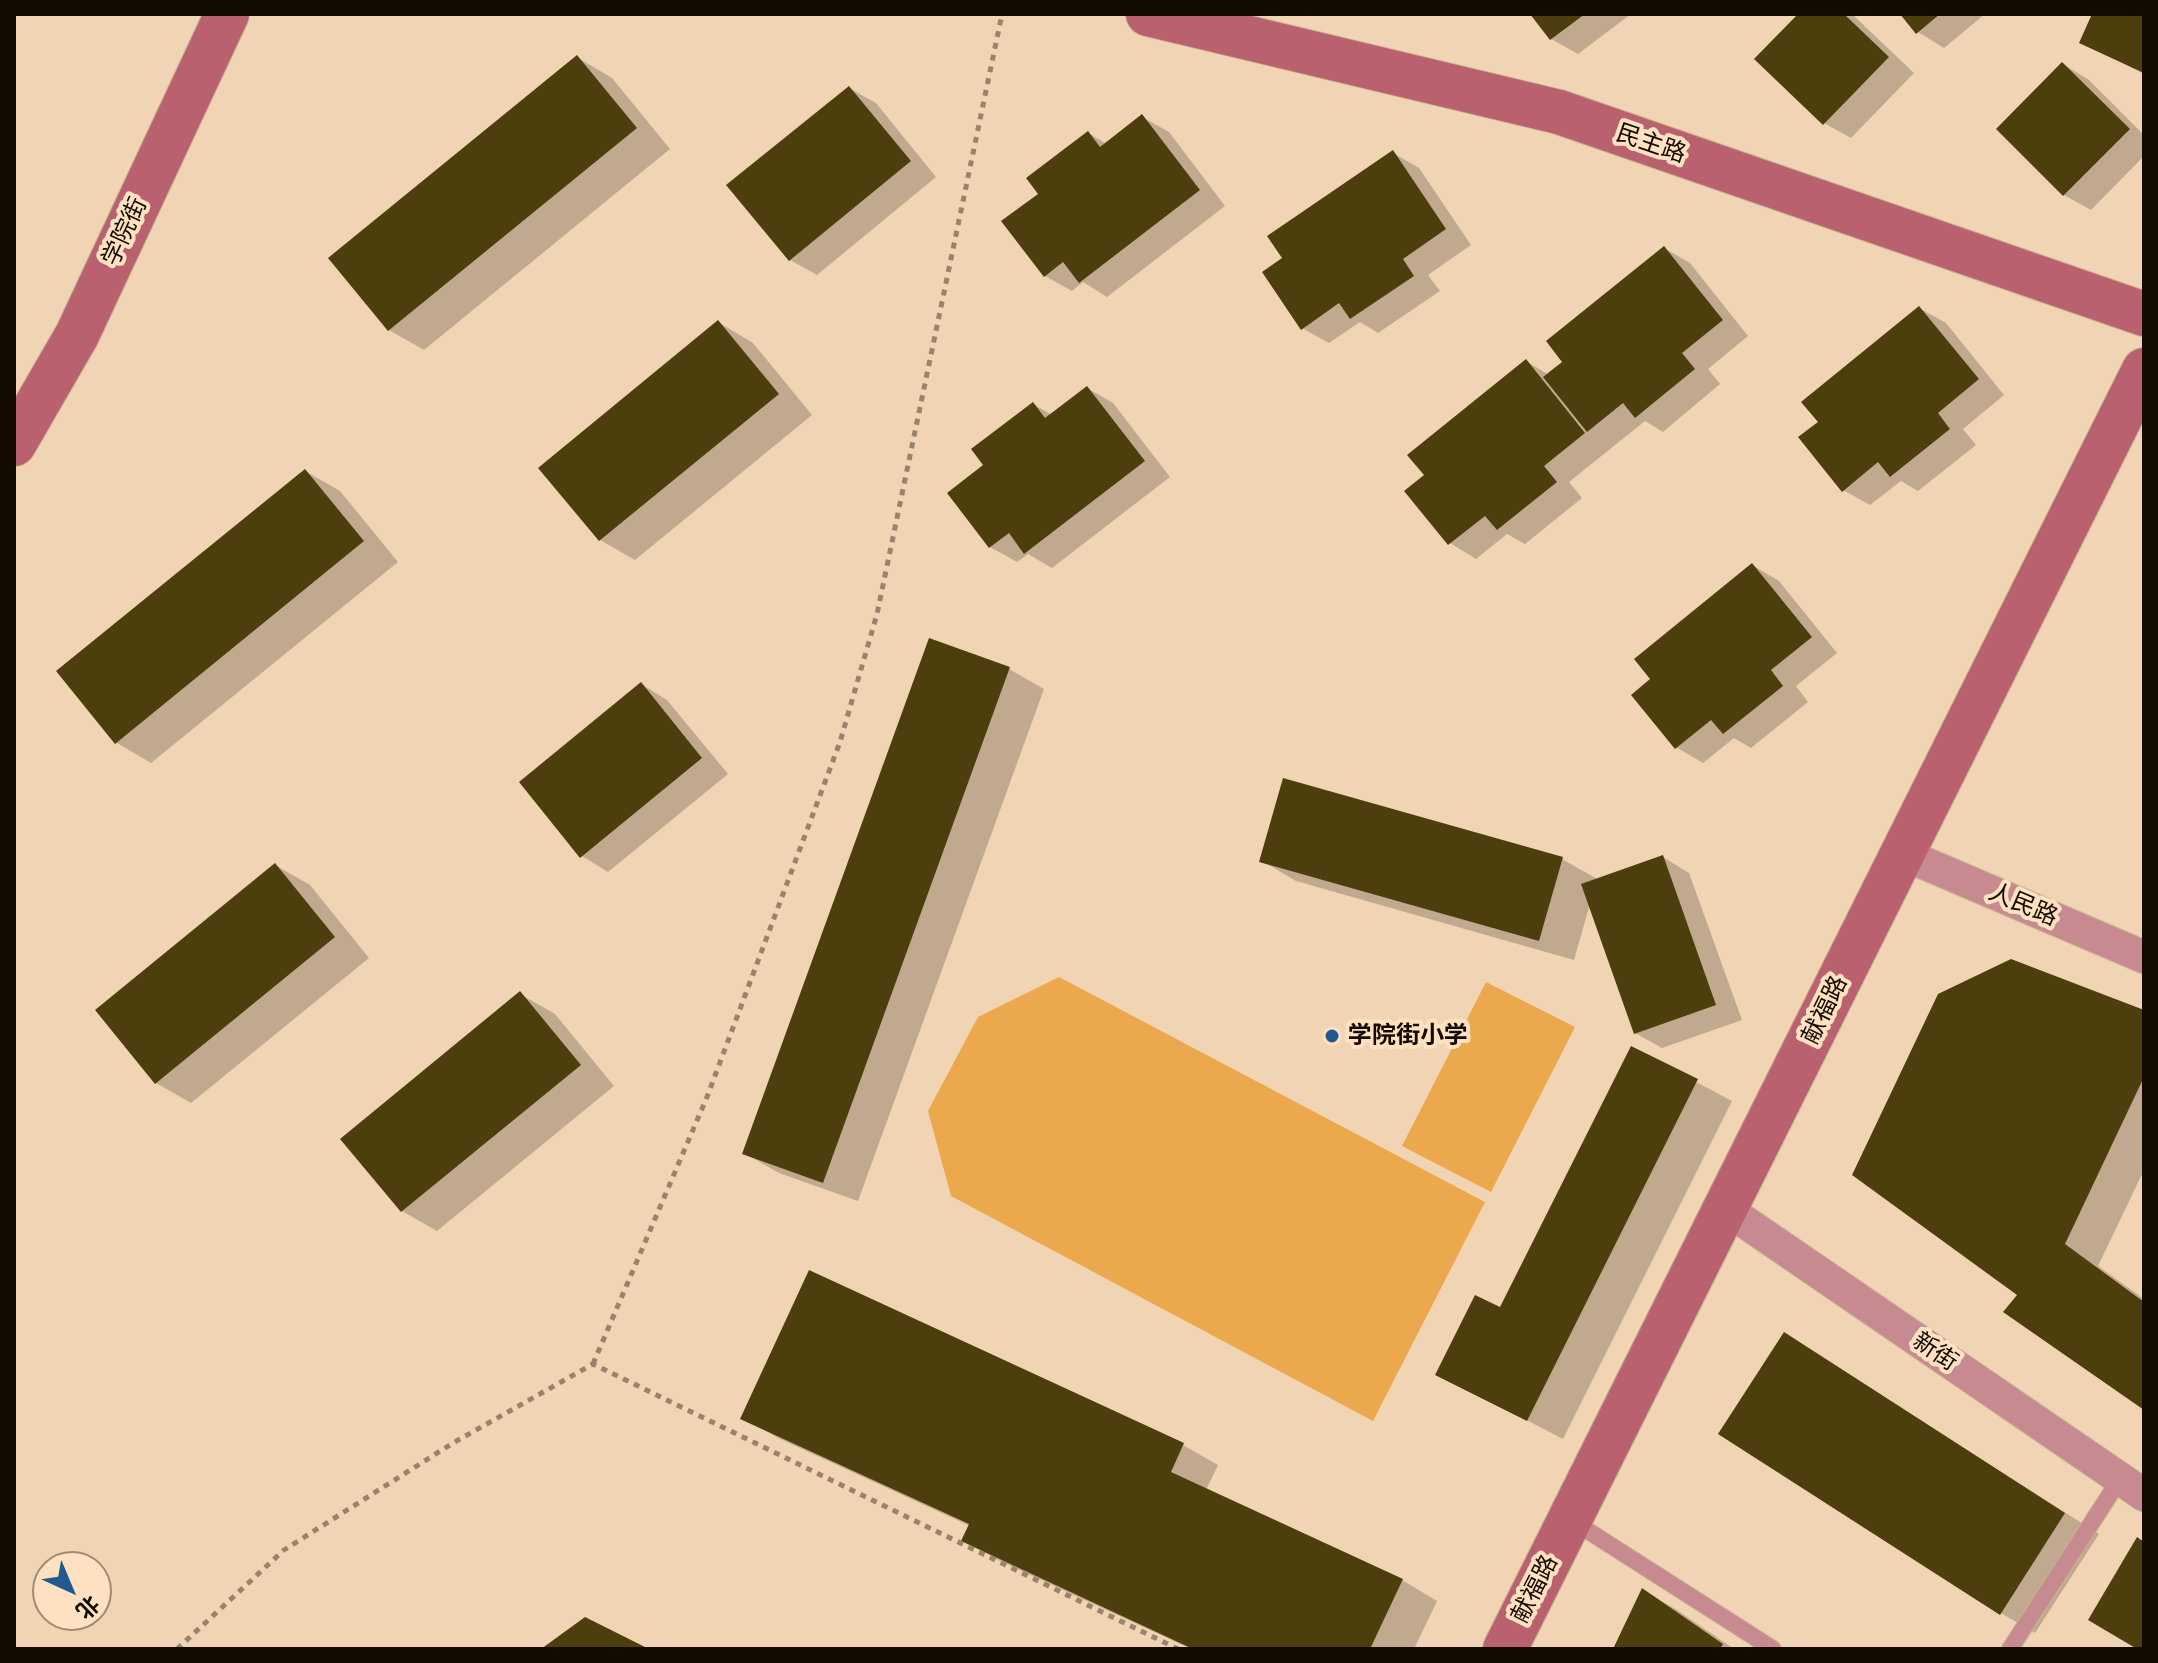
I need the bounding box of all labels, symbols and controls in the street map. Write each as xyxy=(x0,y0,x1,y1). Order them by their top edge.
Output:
street label: 民主路 xyxy=(1612,119,1690,169)
street label: 学院街 xyxy=(97,193,153,271)
street label: 人民路 xyxy=(1984,878,2062,932)
street label: 献福路 xyxy=(1796,971,1854,1049)
place label: 学院街小学 xyxy=(1348,1022,1468,1050)
marker: 学院街小学 xyxy=(1323,1027,1341,1045)
street label: 新街 xyxy=(1907,1327,1963,1377)
street label: 献福路 xyxy=(1506,1550,1564,1628)
north arrow xyxy=(32,1551,112,1631)
text: 北 xyxy=(71,1591,104,1624)

